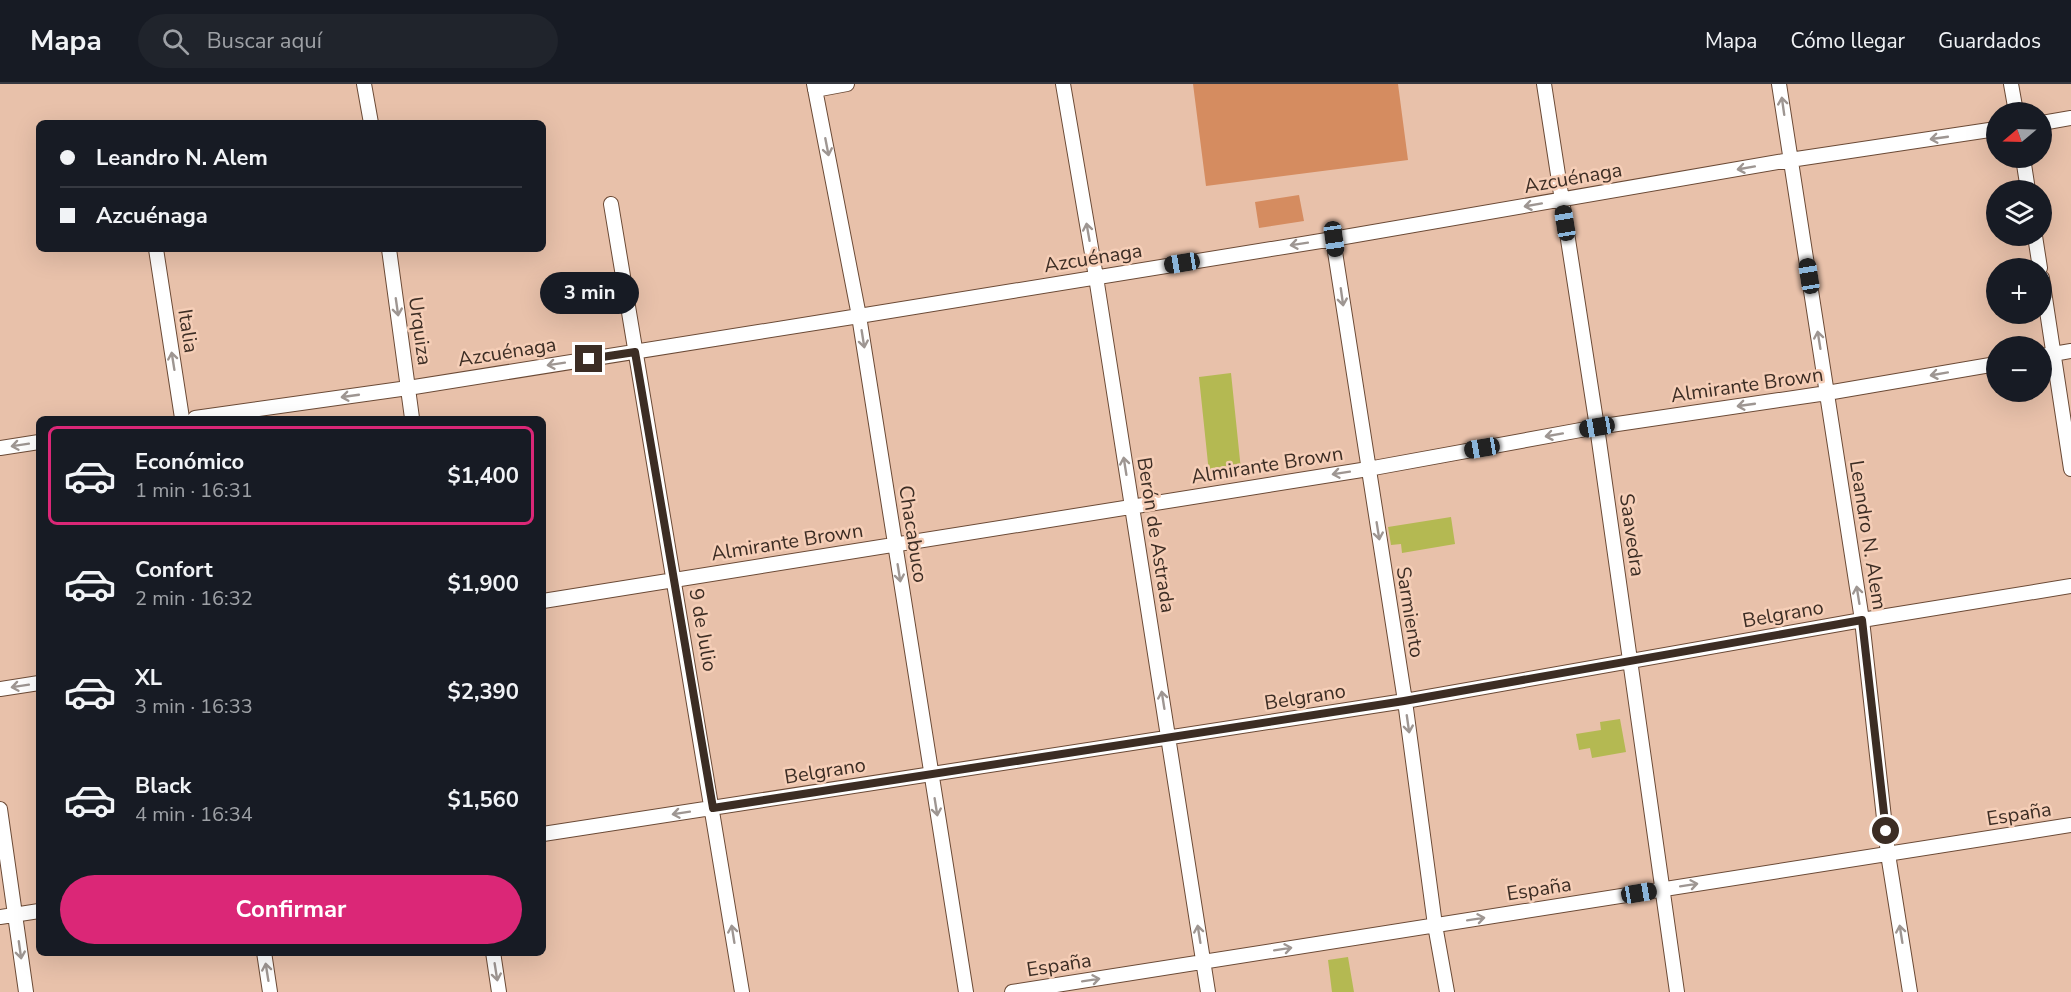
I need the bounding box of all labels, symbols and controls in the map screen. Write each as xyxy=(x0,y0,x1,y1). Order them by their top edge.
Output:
search box xyxy=(138,14,558,68)
text: Mapa xyxy=(30,22,102,60)
icon: search xyxy=(159,25,192,58)
text: Buscar aquí xyxy=(207,26,322,56)
text: Mapa xyxy=(1705,27,1757,55)
text: Cómo llegar xyxy=(1790,27,1905,55)
text: Guardados xyxy=(1938,27,2041,55)
one-way arrow xyxy=(1777,96,1788,116)
north arrow xyxy=(1986,102,2052,168)
map controls xyxy=(1986,102,2052,402)
one-way arrow xyxy=(1929,132,1949,143)
one-way arrow xyxy=(822,137,833,156)
text: Leandro N. Alem xyxy=(96,143,268,173)
street label: Azcuénaga xyxy=(1522,156,1624,200)
one-way arrow xyxy=(1737,162,1756,173)
button: layers xyxy=(1986,180,2052,246)
one-way arrow xyxy=(1524,200,1543,211)
text: Azcuénaga xyxy=(96,201,208,231)
car xyxy=(1553,204,1577,242)
car xyxy=(1323,220,1345,258)
one-way arrow xyxy=(1083,223,1094,242)
street label: Azcuénaga xyxy=(1042,237,1144,279)
one-way arrow xyxy=(1290,239,1310,250)
car xyxy=(1163,251,1201,275)
car xyxy=(1797,257,1821,295)
button: + xyxy=(1986,258,2052,324)
callout: 3 min xyxy=(540,272,638,314)
text: 3 min xyxy=(564,279,615,306)
one-way arrow xyxy=(1337,286,1348,306)
street label: Urquiza xyxy=(402,295,438,367)
one-way arrow xyxy=(392,297,403,316)
street label: Italia xyxy=(171,307,205,355)
one-way arrow xyxy=(858,328,869,348)
street label: Azcuénaga xyxy=(456,331,558,373)
one-way arrow xyxy=(1813,331,1824,350)
button: − xyxy=(1986,336,2052,402)
route end xyxy=(575,345,602,372)
one-way arrow xyxy=(167,351,178,371)
one-way arrow xyxy=(547,359,567,370)
street label: Almirante Brown xyxy=(1669,361,1825,409)
one-way arrow xyxy=(1930,369,1949,380)
one-way arrow xyxy=(340,391,360,402)
one-way arrow xyxy=(1737,400,1757,411)
car xyxy=(1578,415,1616,439)
one-way arrow xyxy=(1544,430,1564,441)
car xyxy=(1463,436,1501,460)
one-way arrow xyxy=(10,440,30,451)
street label: Almirante Brown xyxy=(1189,440,1345,490)
text: Económico xyxy=(135,447,244,477)
icon: car xyxy=(63,449,117,503)
street label: Berón de Astrada xyxy=(1130,455,1182,615)
one-way arrow xyxy=(1119,457,1130,476)
street label: Leandro N. Alem xyxy=(1843,458,1893,612)
text: $1,400 xyxy=(448,461,519,491)
one-way arrow xyxy=(1332,468,1351,479)
text: 1 min · 16:31 xyxy=(135,477,253,504)
street label: Chacabuco xyxy=(892,483,934,585)
street label: Saavedra xyxy=(1613,492,1651,578)
street label: Almirante Brown xyxy=(709,517,865,567)
one-way arrow xyxy=(1372,521,1383,540)
text: Confort xyxy=(135,555,213,585)
icon: car xyxy=(63,557,117,611)
one-way arrow xyxy=(894,563,905,582)
street label: Sarmiento xyxy=(1389,565,1431,659)
text: $1,900 xyxy=(448,569,519,599)
text: 2 min · 16:32 xyxy=(135,585,253,612)
street label: 9 de Julio xyxy=(682,586,724,674)
one-way arrow xyxy=(1852,586,1863,605)
street label: Belgrano xyxy=(1740,594,1826,634)
text: XL xyxy=(135,663,162,693)
icon: car xyxy=(63,665,117,719)
text: $2,390 xyxy=(448,677,519,707)
street label: Belgrano xyxy=(1262,677,1348,717)
one-way arrow xyxy=(10,681,30,692)
one-way arrow xyxy=(1157,691,1168,710)
text: 3 min · 16:33 xyxy=(135,693,253,720)
one-way arrow xyxy=(1402,713,1413,733)
street label: Belgrano xyxy=(782,751,868,791)
text: Black xyxy=(135,771,191,801)
icon: car xyxy=(63,773,117,827)
text: $1,560 xyxy=(448,785,519,815)
street label: España xyxy=(1985,796,2053,832)
one-way arrow xyxy=(931,797,942,816)
text: 4 min · 16:34 xyxy=(135,801,253,828)
one-way arrow xyxy=(671,807,691,818)
route start xyxy=(1872,817,1899,844)
street label: España xyxy=(1505,871,1573,907)
button: Confirmar xyxy=(60,875,522,944)
one-way arrow xyxy=(1679,880,1699,891)
car xyxy=(1620,881,1658,905)
one-way arrow xyxy=(1466,913,1485,924)
one-way arrow xyxy=(727,925,738,945)
one-way arrow xyxy=(1194,925,1205,945)
one-way arrow xyxy=(1895,925,1906,945)
one-way arrow xyxy=(15,939,26,959)
one-way arrow xyxy=(1273,944,1293,955)
street label: España xyxy=(1025,947,1093,983)
one-way arrow xyxy=(491,962,502,982)
one-way arrow xyxy=(261,963,272,983)
one-way arrow xyxy=(1080,974,1100,985)

